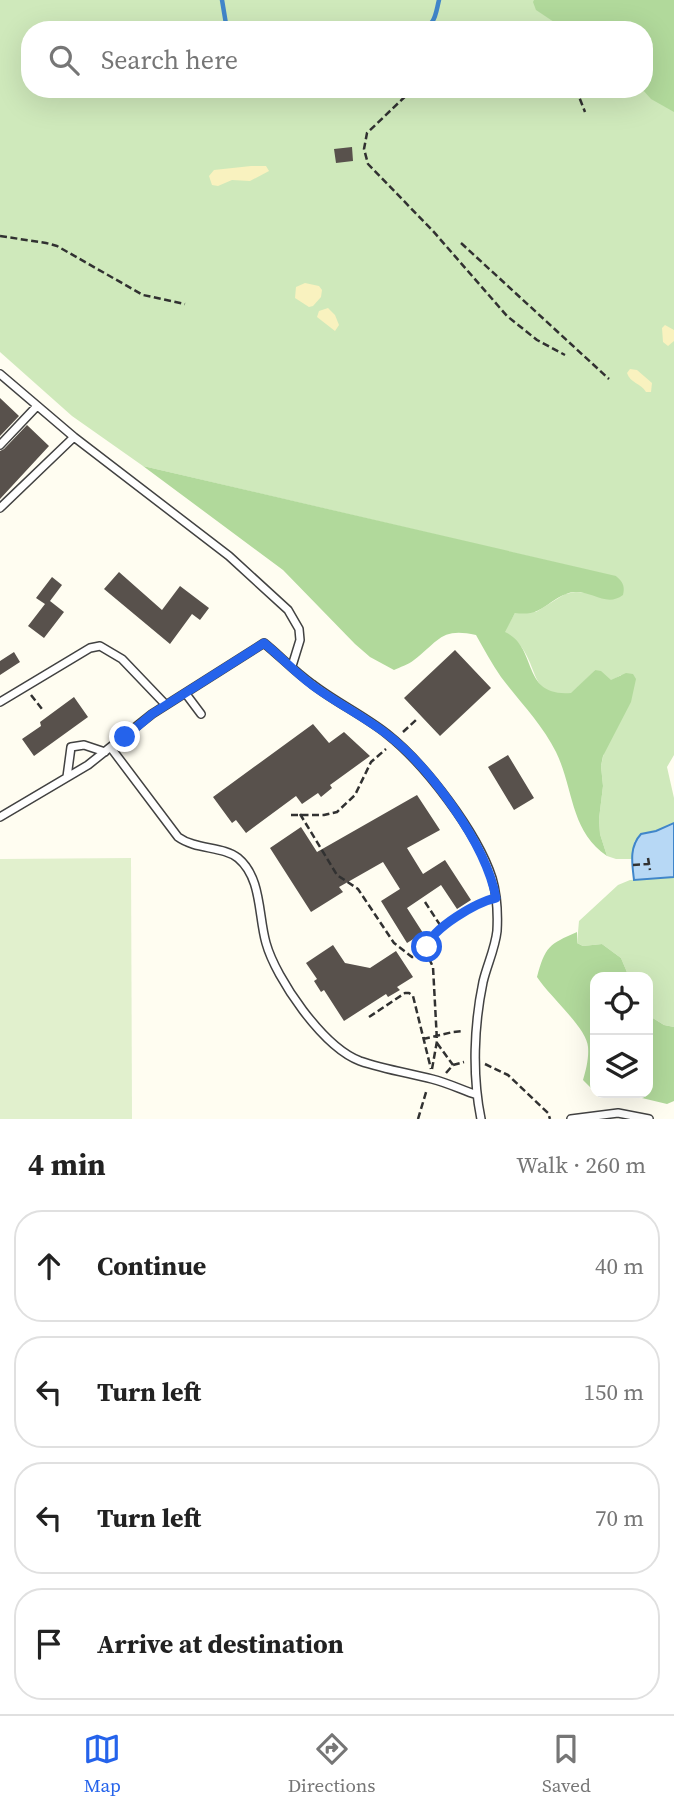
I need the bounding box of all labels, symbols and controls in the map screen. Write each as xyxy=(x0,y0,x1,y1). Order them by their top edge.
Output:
search box xyxy=(21,21,653,98)
icon: search xyxy=(45,41,83,79)
text: Search here xyxy=(101,42,238,78)
route end xyxy=(109,721,140,752)
route start xyxy=(411,931,442,962)
map controls xyxy=(590,972,653,1098)
button: locate xyxy=(590,972,653,1035)
button: layers xyxy=(590,1035,653,1098)
text: 4 min xyxy=(28,1144,106,1185)
text: Walk · 260 m xyxy=(516,1149,646,1181)
icon: ahead xyxy=(30,1247,68,1285)
text: Continue xyxy=(97,1248,206,1284)
text: 40 m xyxy=(595,1250,644,1282)
icon: left xyxy=(30,1373,68,1411)
text: Turn left xyxy=(97,1374,201,1410)
text: 150 m xyxy=(583,1376,644,1408)
icon: left xyxy=(30,1499,68,1537)
text: Turn left xyxy=(97,1500,201,1536)
text: 70 m xyxy=(595,1502,644,1534)
icon: arrive xyxy=(30,1625,68,1663)
text: Arrive at destination xyxy=(97,1626,344,1662)
tab: Map xyxy=(83,1730,121,1798)
tab: Directions xyxy=(288,1730,376,1798)
tab: Saved xyxy=(542,1730,591,1798)

